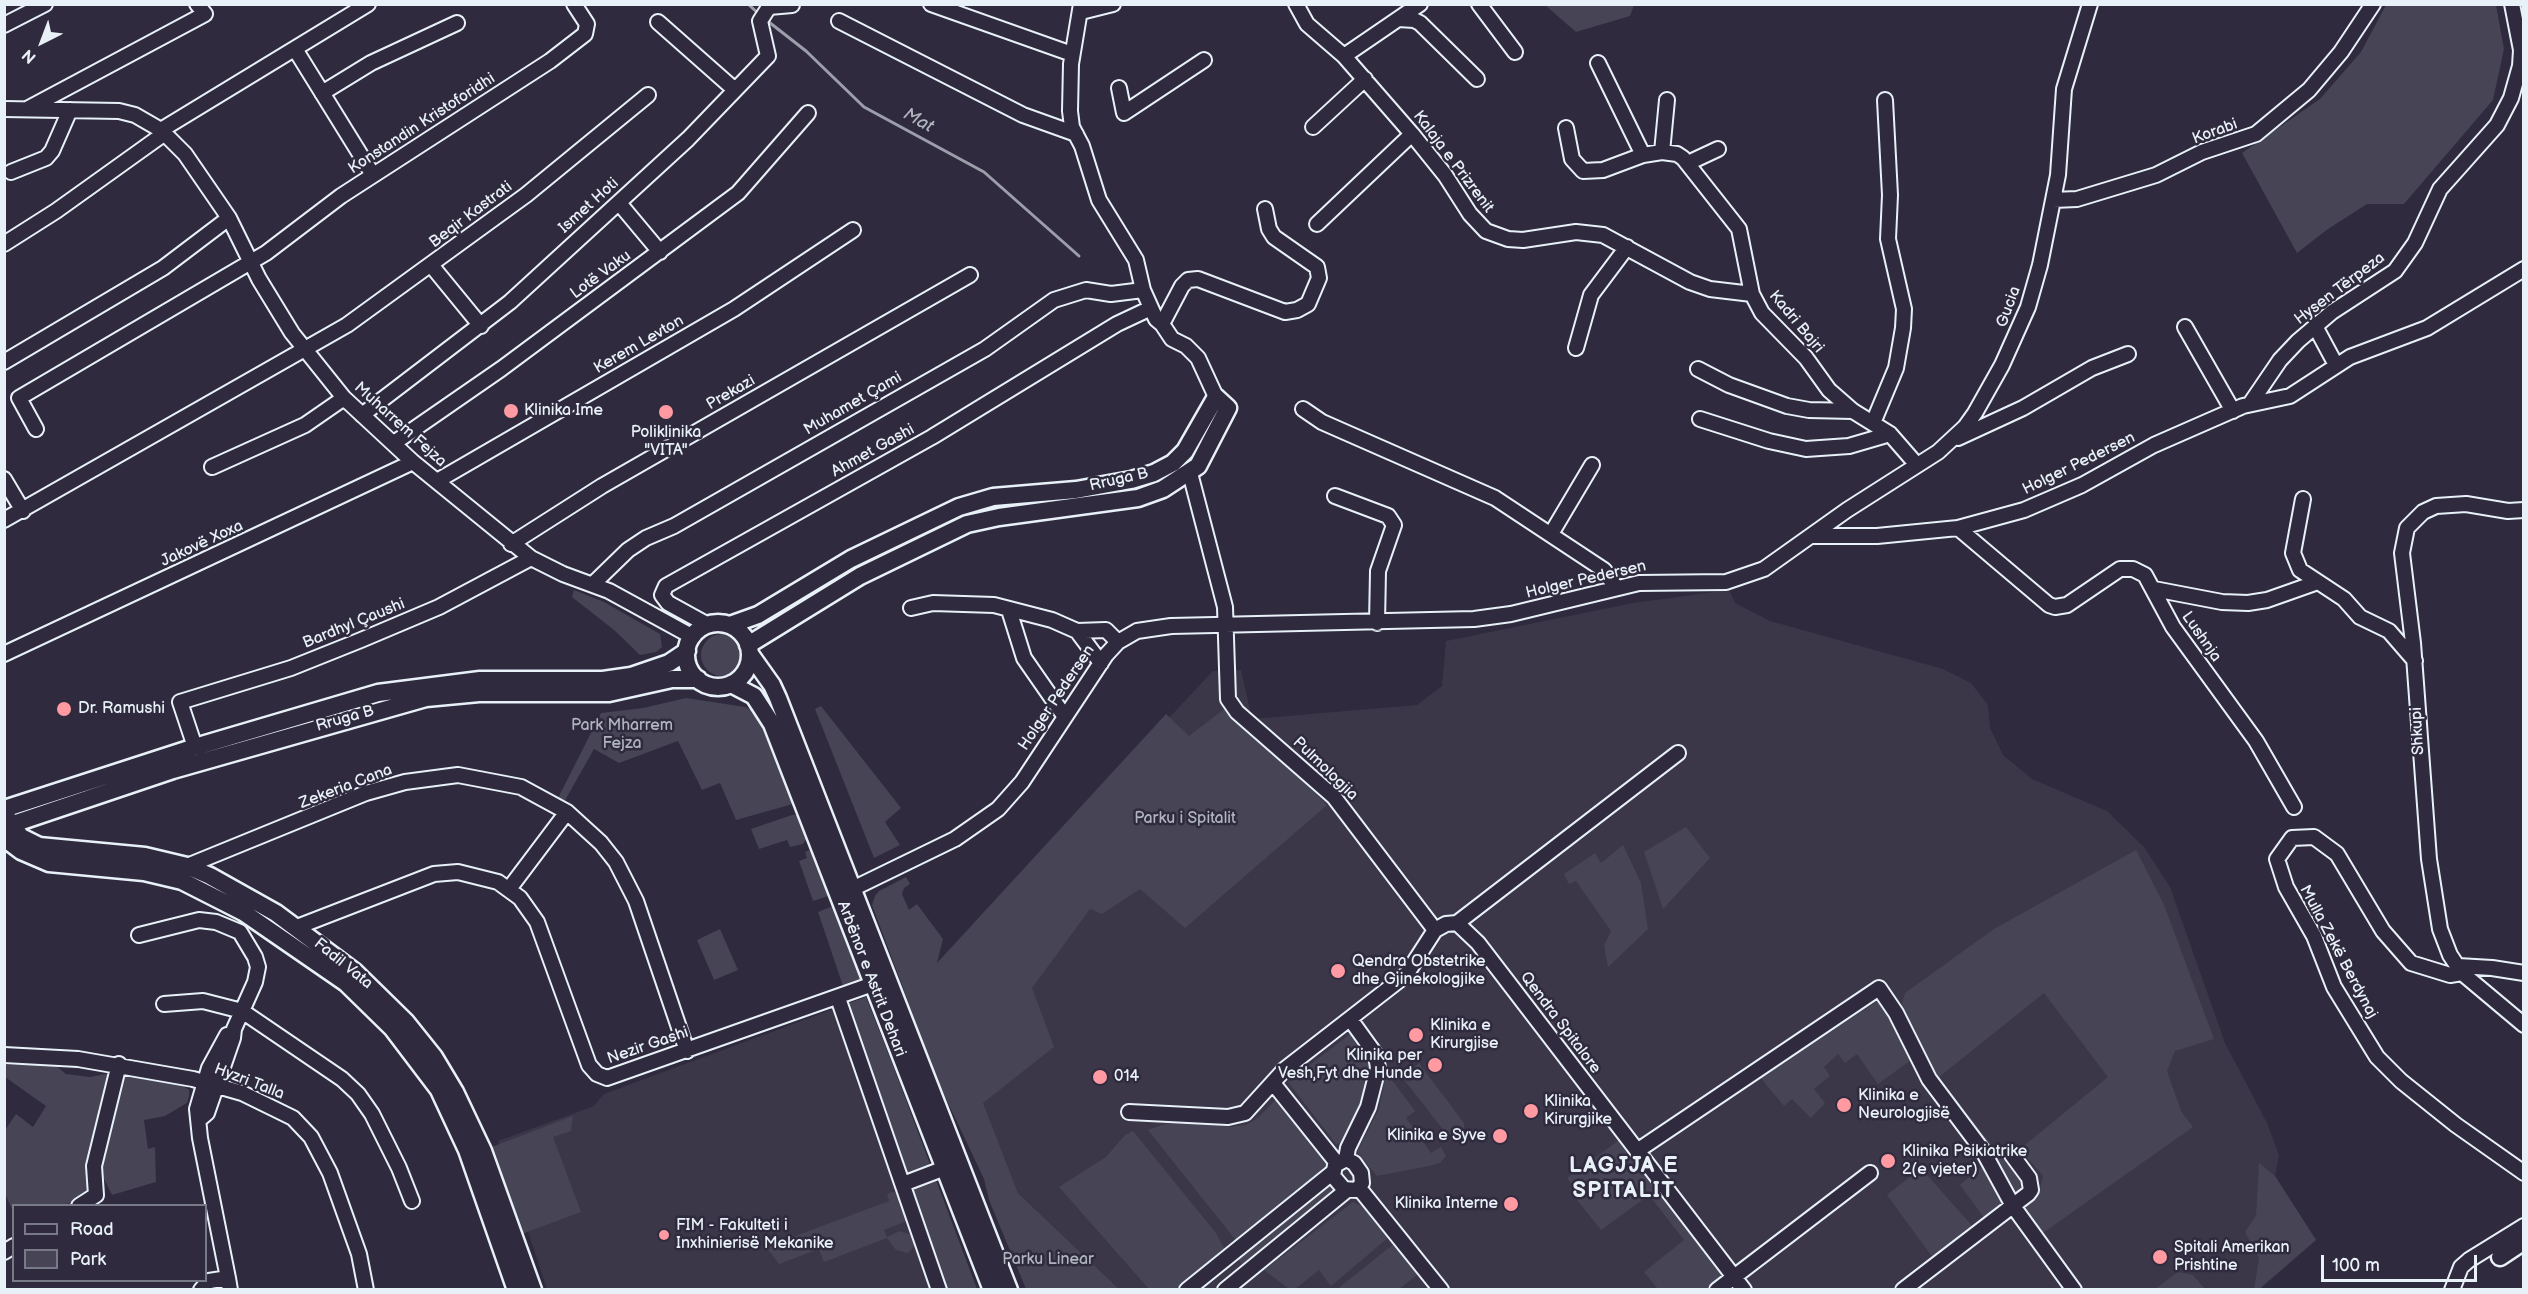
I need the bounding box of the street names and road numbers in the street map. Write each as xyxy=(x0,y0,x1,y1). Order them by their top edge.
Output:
street label: Konstandin Kristoforidhi xyxy=(345,69,499,179)
street label: Kalaja e Prizrenit xyxy=(1408,107,1498,217)
street label: Korabi xyxy=(2190,115,2240,149)
street label: Ismet Hoti xyxy=(555,174,623,238)
street label: Beqir Kastrati xyxy=(426,178,516,252)
street label: Lotë Vaku xyxy=(567,247,635,303)
street label: Hysen Tërpeza xyxy=(2291,249,2389,329)
street label: Gucia xyxy=(1993,284,2025,330)
street label: Kadri Bajri xyxy=(1764,287,1828,357)
street label: Kerem Levton xyxy=(591,312,687,378)
street label: Muhamet Çami xyxy=(801,368,905,440)
street label: Prekazi xyxy=(703,371,759,415)
street label: Muharrem Fejza xyxy=(350,378,450,472)
street label: Ahmet Gashi xyxy=(828,420,918,482)
street label: Holger Pedersen xyxy=(2020,428,2138,500)
street label: Rruga B xyxy=(1088,464,1150,496)
street label: Jakovë Xoxa xyxy=(158,517,246,571)
street label: Holger Pedersen xyxy=(1524,557,1648,603)
street label: Bardhyl Çaushi xyxy=(300,595,408,653)
street label: Lushnja xyxy=(2177,608,2225,666)
street label: Holger Pedersen xyxy=(1015,642,1099,754)
street label: Rruga B xyxy=(314,702,376,736)
street label: Shkupi xyxy=(2407,706,2429,756)
street label: Pulmologjia xyxy=(1288,733,1362,805)
street label: Zekeria Cana xyxy=(297,761,395,813)
street label: Mulla Zekë Berdynaj xyxy=(2295,882,2381,1022)
street label: Arbënor e Astrit Dehari xyxy=(832,898,910,1060)
street label: Fadil Vata xyxy=(310,934,376,994)
street label: Qendra Spitalore xyxy=(1515,968,1605,1078)
street label: Nezir Gashi xyxy=(605,1023,691,1069)
street label: Hyzri Talla xyxy=(211,1060,287,1104)

